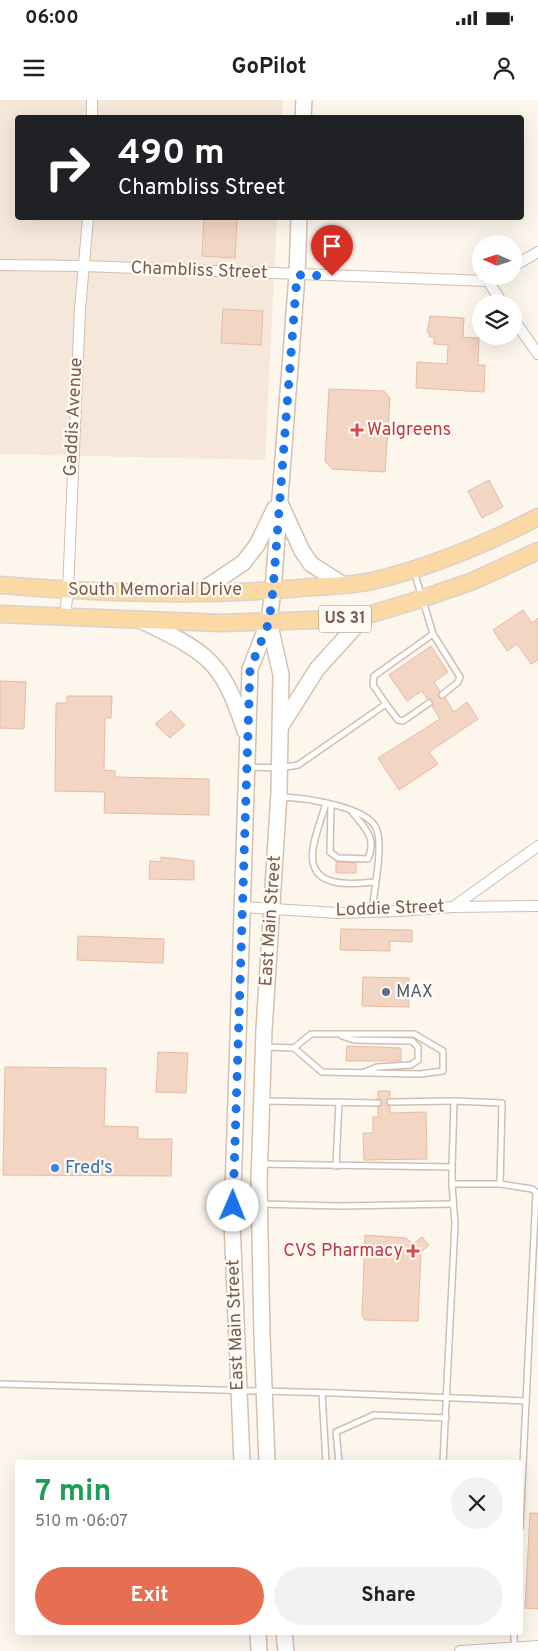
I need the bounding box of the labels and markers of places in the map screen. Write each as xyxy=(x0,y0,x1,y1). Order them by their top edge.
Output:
pin xyxy=(311,225,353,276)
place label: Walgreens xyxy=(367,419,451,442)
marker: Walgreens xyxy=(351,424,363,436)
place label: MAX xyxy=(396,981,433,1004)
marker: MAX xyxy=(380,986,392,998)
place label: Fred's xyxy=(65,1157,113,1180)
marker: Fred's xyxy=(49,1162,61,1174)
place label: CVS Pharmacy xyxy=(283,1240,403,1263)
marker: CVS Pharmacy xyxy=(407,1245,419,1257)

